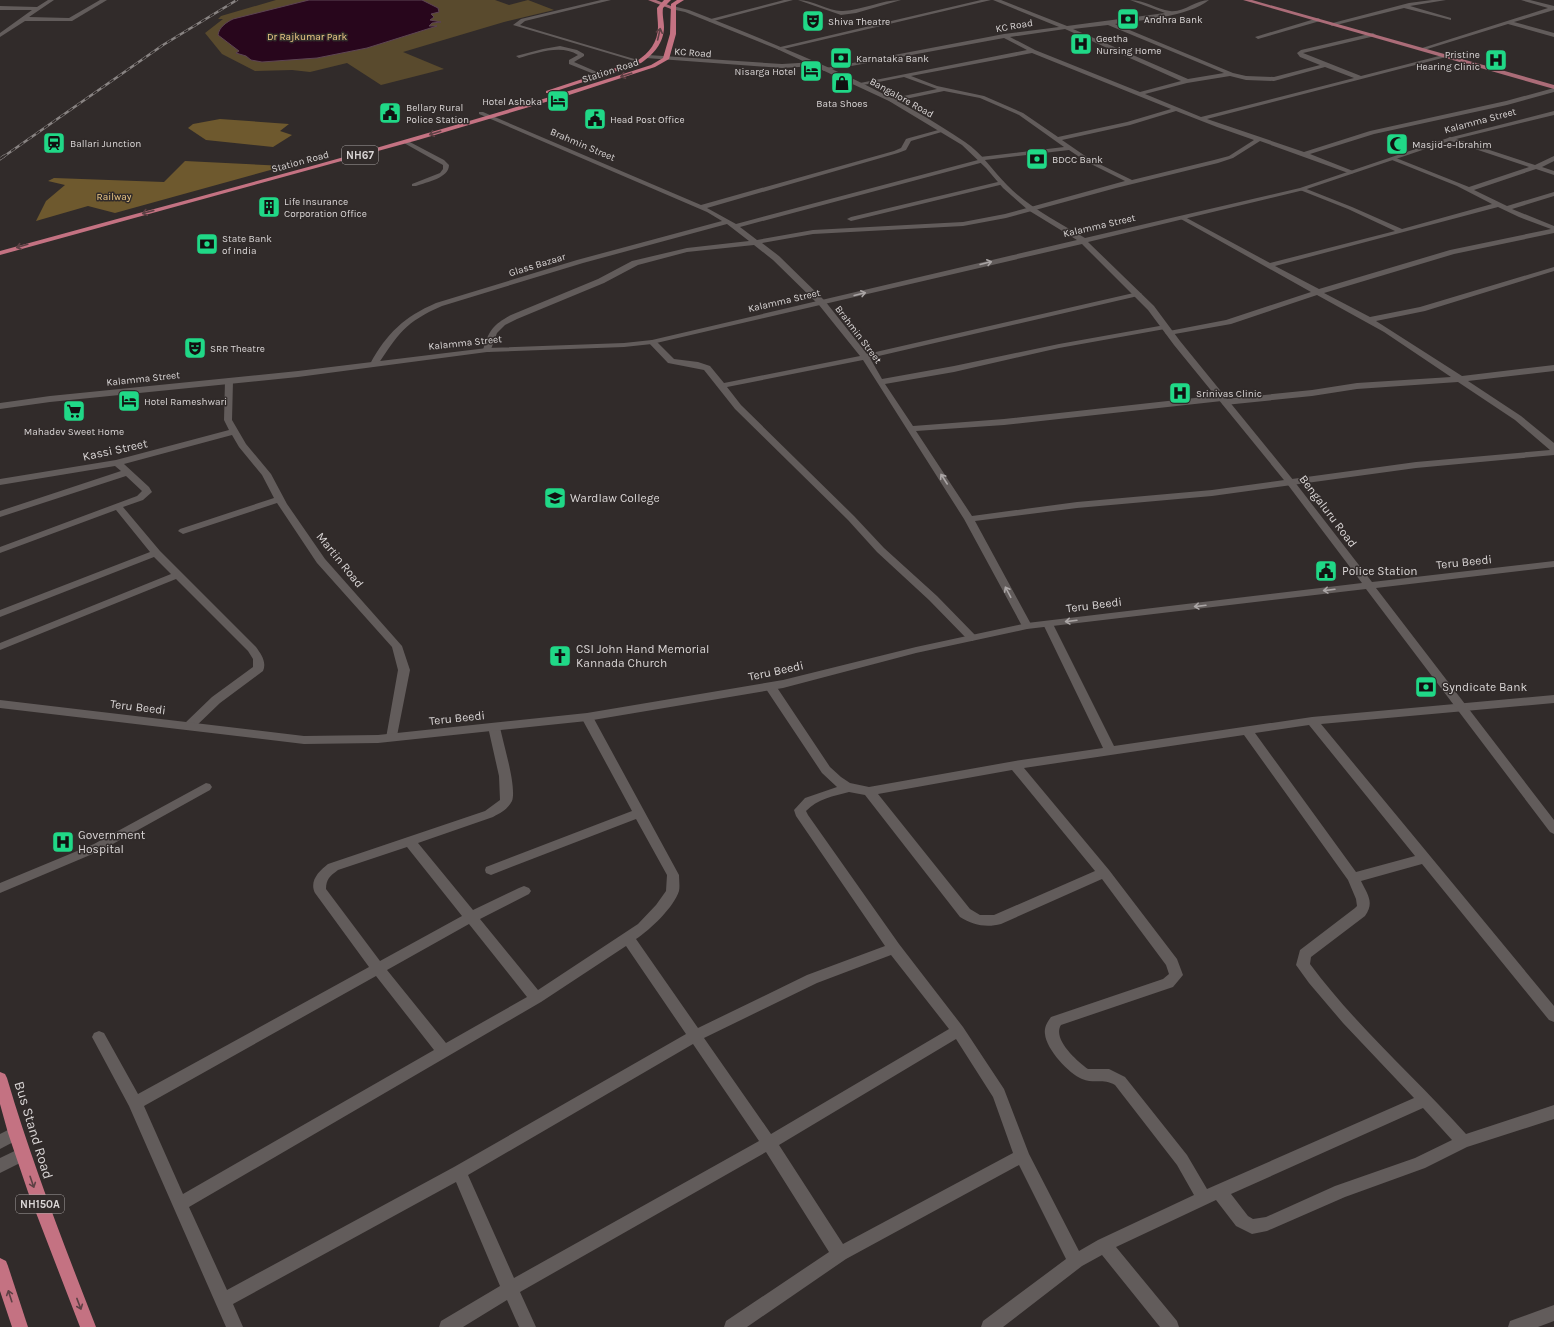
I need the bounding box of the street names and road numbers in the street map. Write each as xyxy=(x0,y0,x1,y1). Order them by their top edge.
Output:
street label: KC Road xyxy=(995,17,1034,35)
street label: KC Road xyxy=(674,46,712,60)
street label: Station Road xyxy=(580,56,640,86)
street label: Bangalore Road xyxy=(867,75,936,120)
street label: Kalamma Street xyxy=(1443,106,1518,136)
street label: Brahmin Street xyxy=(548,126,617,164)
road number: NH67 xyxy=(342,146,378,164)
street label: Station Road xyxy=(270,149,330,175)
street label: Kalamma Street xyxy=(1062,212,1137,240)
street label: Glass Bazaar xyxy=(507,251,567,279)
street label: Kalamma Street xyxy=(747,287,822,315)
street label: Brahmin Street xyxy=(832,303,884,366)
street label: Kalamma Street xyxy=(428,333,503,353)
street label: Kalamma Street xyxy=(106,369,181,389)
street label: Kassi Street xyxy=(81,436,149,464)
street label: Bengaluru Road xyxy=(1296,472,1360,550)
street label: Martin Road xyxy=(314,530,366,590)
street label: Teru Beedi xyxy=(1435,552,1493,572)
street label: Teru Beedi xyxy=(1065,595,1123,615)
street label: Teru Beedi xyxy=(747,658,805,684)
street label: Teru Beedi xyxy=(109,697,167,717)
street label: Teru Beedi xyxy=(428,708,486,728)
street label: Bus Stand Road xyxy=(11,1079,57,1181)
road number: NH150A xyxy=(16,1195,64,1213)

